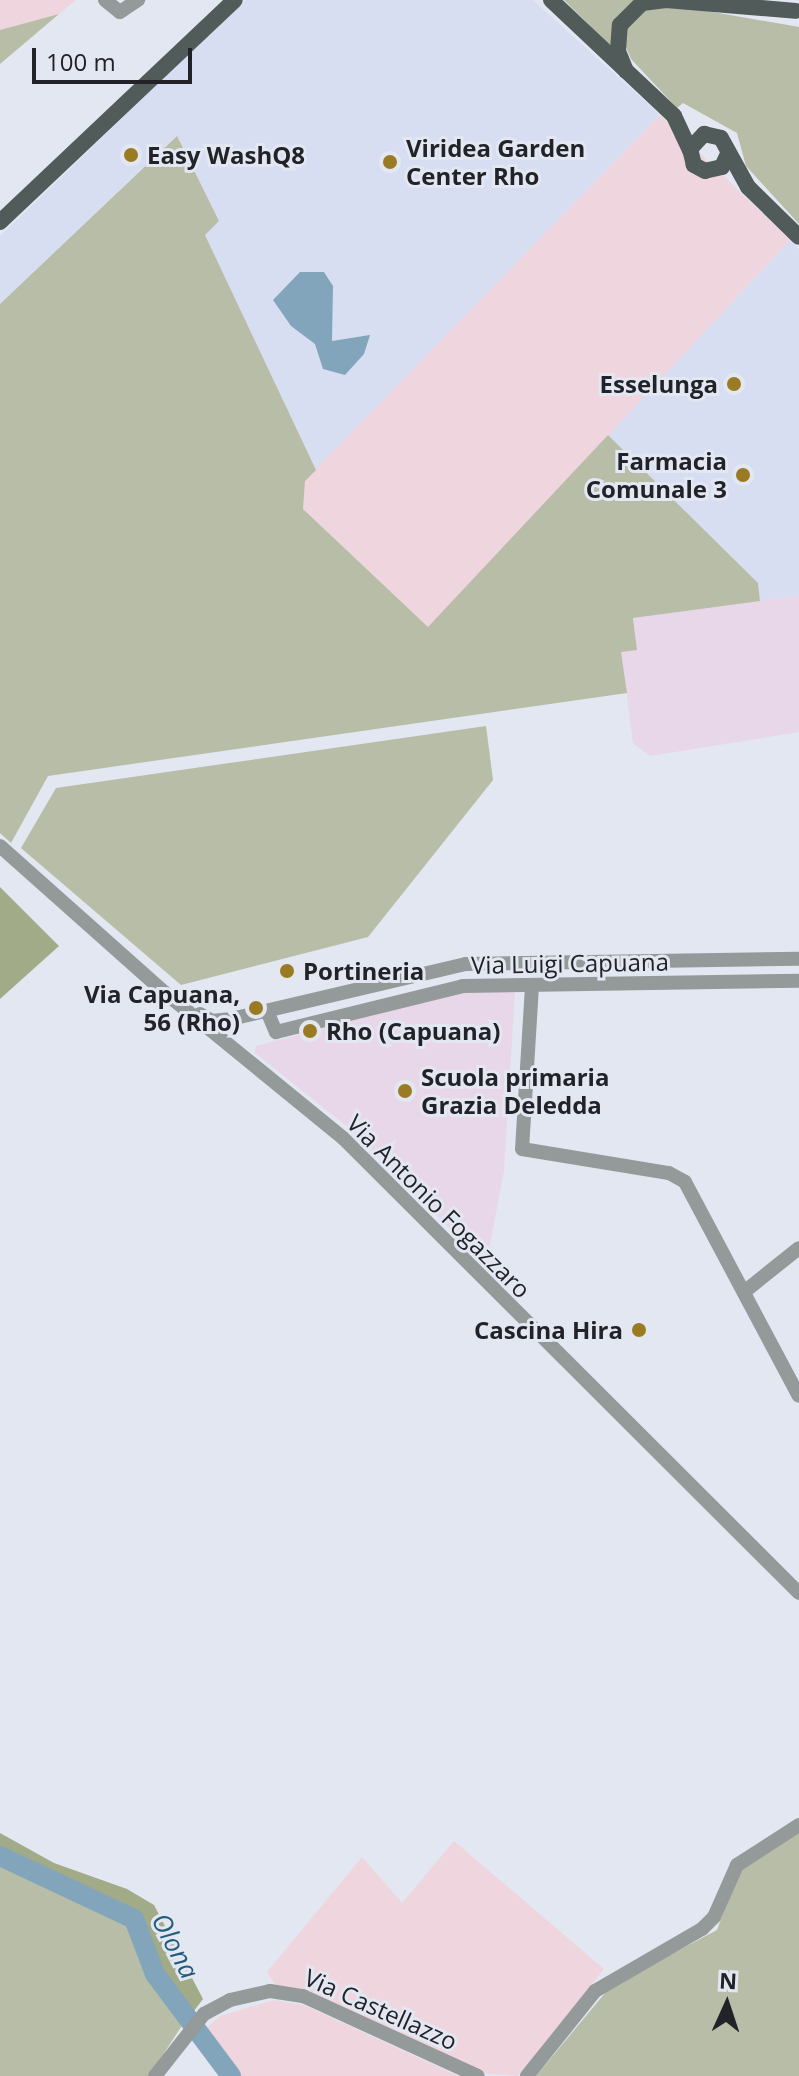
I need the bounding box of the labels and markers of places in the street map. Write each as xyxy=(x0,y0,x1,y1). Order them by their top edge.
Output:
place label: Viridea Garden Center Rho xyxy=(406,134,585,190)
place label: Easy WashQ8 xyxy=(147,141,305,169)
marker: Easy WashQ8 xyxy=(122,146,140,164)
marker: Viridea Garden Center Rho xyxy=(381,153,399,171)
place label: Esselunga xyxy=(600,370,718,398)
marker: Esselunga xyxy=(725,375,743,393)
place label: Farmacia Comunale 3 xyxy=(586,447,727,503)
marker: Farmacia Comunale 3 xyxy=(734,466,752,484)
place label: Portineria xyxy=(303,957,424,985)
marker: Portineria xyxy=(278,962,296,980)
place label: Via Capuana, 56 (Rho) xyxy=(84,980,240,1036)
marker: Via Capuana, 56 (Rho) xyxy=(247,999,265,1017)
place label: Rho (Capuana) xyxy=(326,1017,500,1045)
marker: Rho (Capuana) xyxy=(301,1022,319,1040)
place label: Scuola primaria Grazia Deledda xyxy=(421,1063,609,1119)
marker: Scuola primaria Grazia Deledda xyxy=(396,1082,414,1100)
place label: Cascina Hira xyxy=(474,1316,623,1344)
marker: Cascina Hira xyxy=(630,1321,648,1339)

